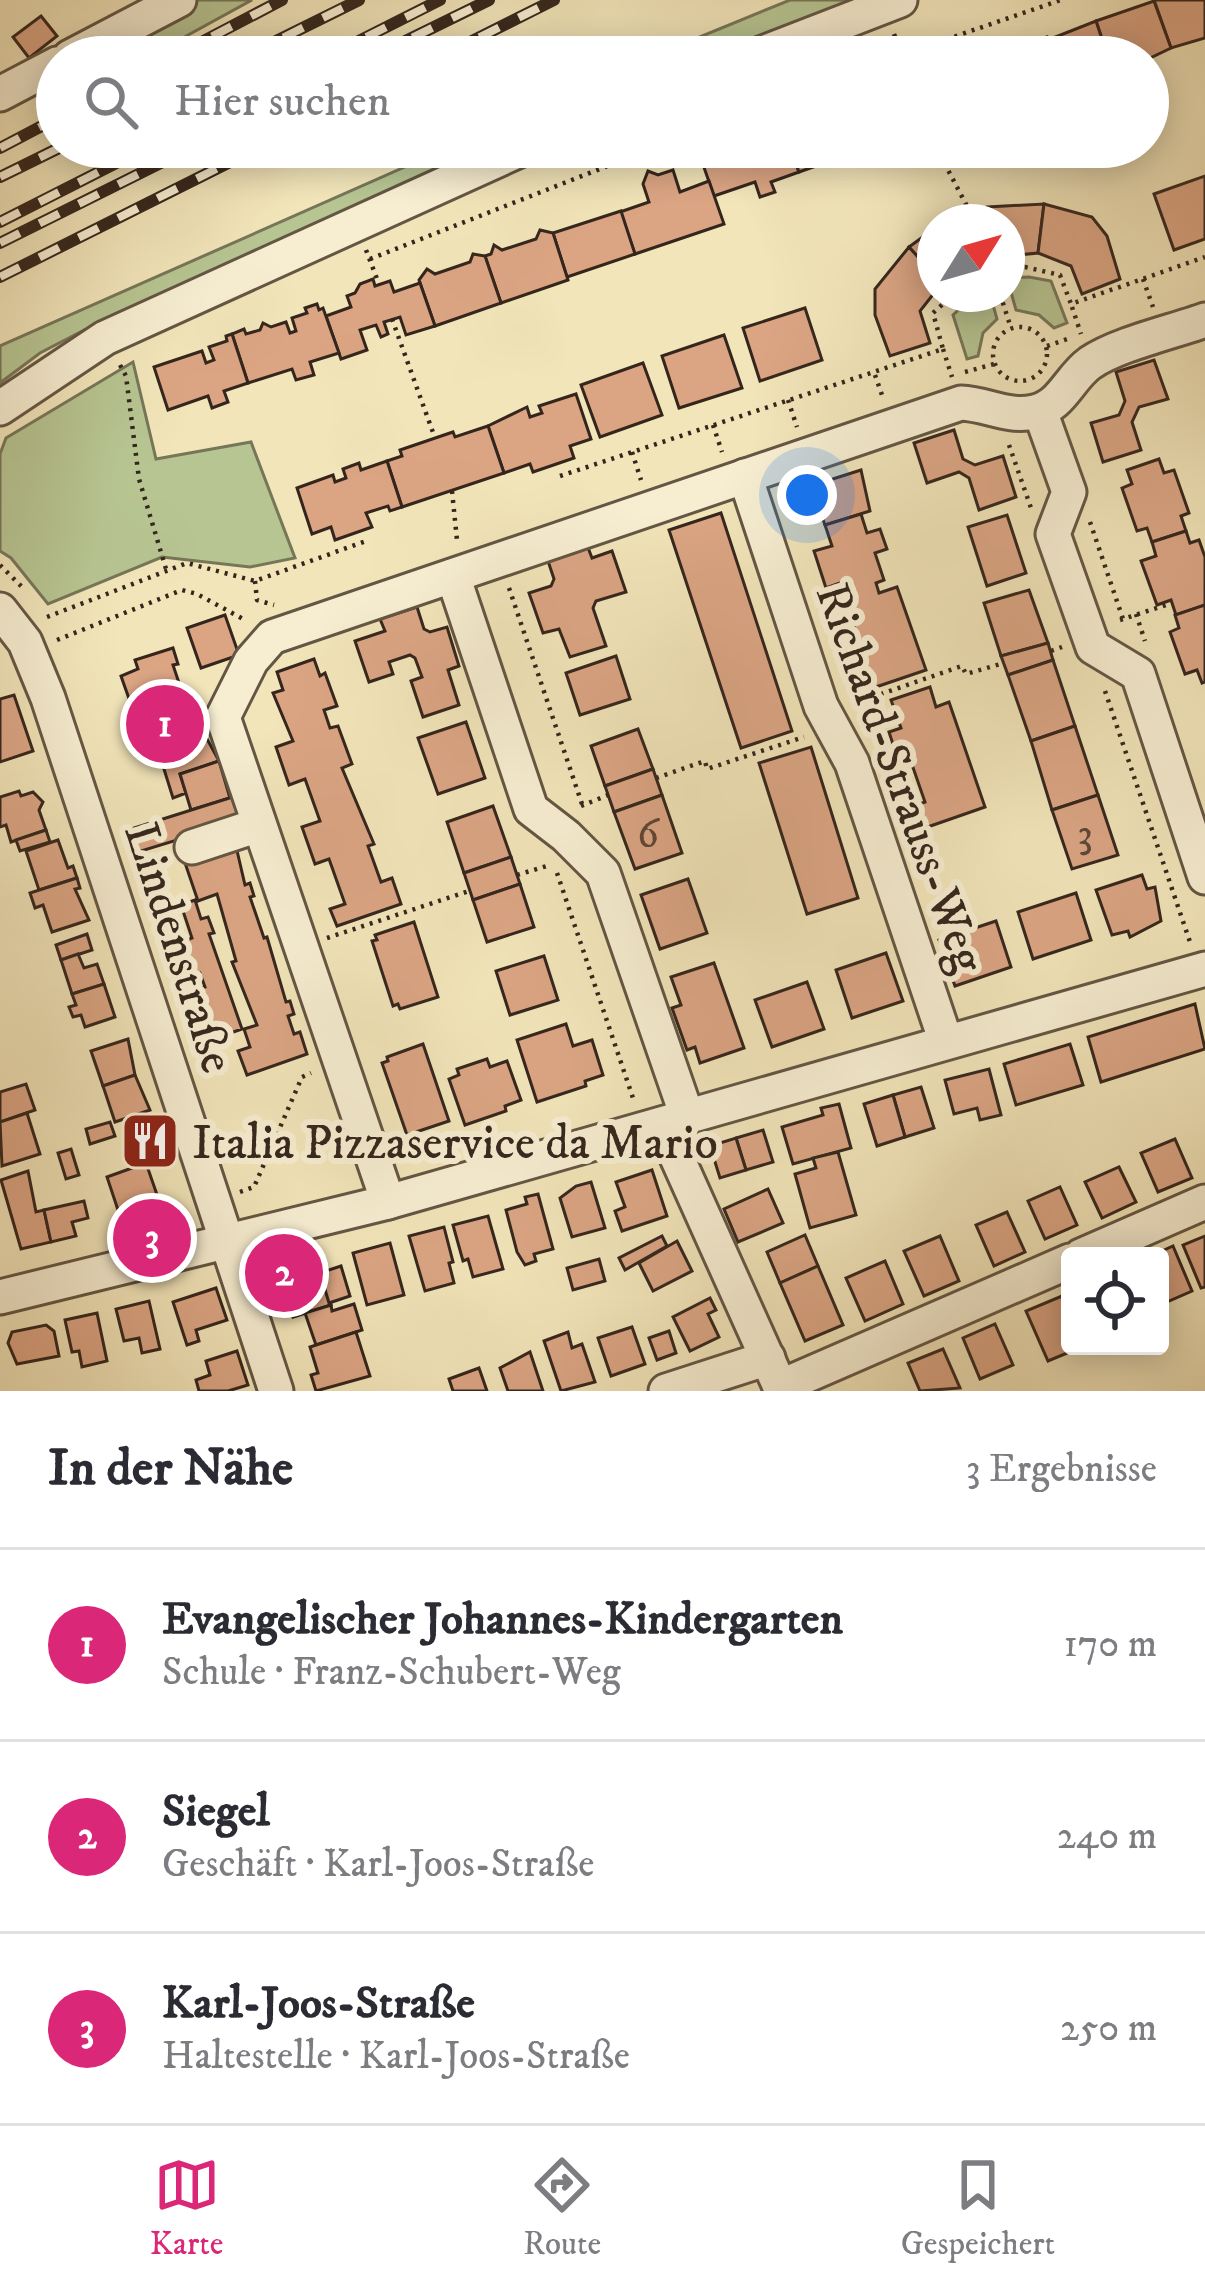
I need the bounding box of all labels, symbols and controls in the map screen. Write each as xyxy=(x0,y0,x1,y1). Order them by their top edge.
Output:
search box xyxy=(36,36,1169,168)
icon: search xyxy=(78,69,144,135)
text: Hier suchen xyxy=(174,74,390,130)
north arrow xyxy=(917,204,1025,312)
your location xyxy=(777,465,837,525)
street label: Richard-Strauss-Weg xyxy=(801,575,998,982)
pin: 1 xyxy=(126,679,204,769)
house number: 6 xyxy=(637,809,661,861)
house number: 3 xyxy=(1077,809,1093,861)
street label: Lindenstraße xyxy=(110,815,247,1081)
restaurant icon: Italia Pizzaservice da Mario xyxy=(119,1110,181,1172)
place label: Italia Pizzaservice da Mario xyxy=(192,1114,718,1174)
pin: 3 xyxy=(113,1193,191,1283)
pin: 2 xyxy=(245,1228,323,1318)
map controls xyxy=(1061,1247,1169,1355)
button: locate xyxy=(1061,1247,1169,1355)
text: In der Nähe xyxy=(48,1437,293,1501)
text: 3 Ergebnisse xyxy=(966,1445,1157,1494)
text: Evangelischer Johannes-Kindergarten xyxy=(162,1592,843,1648)
text: 1 xyxy=(80,1620,94,1669)
text: 170 m xyxy=(1063,1620,1157,1669)
text: Schule · Franz-Schubert-Weg xyxy=(162,1648,621,1697)
text: Siegel xyxy=(162,1784,270,1840)
text: 2 xyxy=(77,1812,97,1861)
text: 240 m xyxy=(1057,1812,1157,1861)
text: Geschäft · Karl-Joos-Straße xyxy=(162,1840,594,1889)
text: Karl-Joos-Straße xyxy=(162,1976,475,2032)
text: 3 xyxy=(80,2004,94,2053)
text: 250 m xyxy=(1060,2004,1157,2053)
text: Haltestelle · Karl-Joos-Straße xyxy=(162,2032,630,2081)
tab: Karte xyxy=(150,2152,224,2265)
tab: Route xyxy=(523,2152,601,2265)
tab: Gespeichert xyxy=(901,2152,1055,2265)

